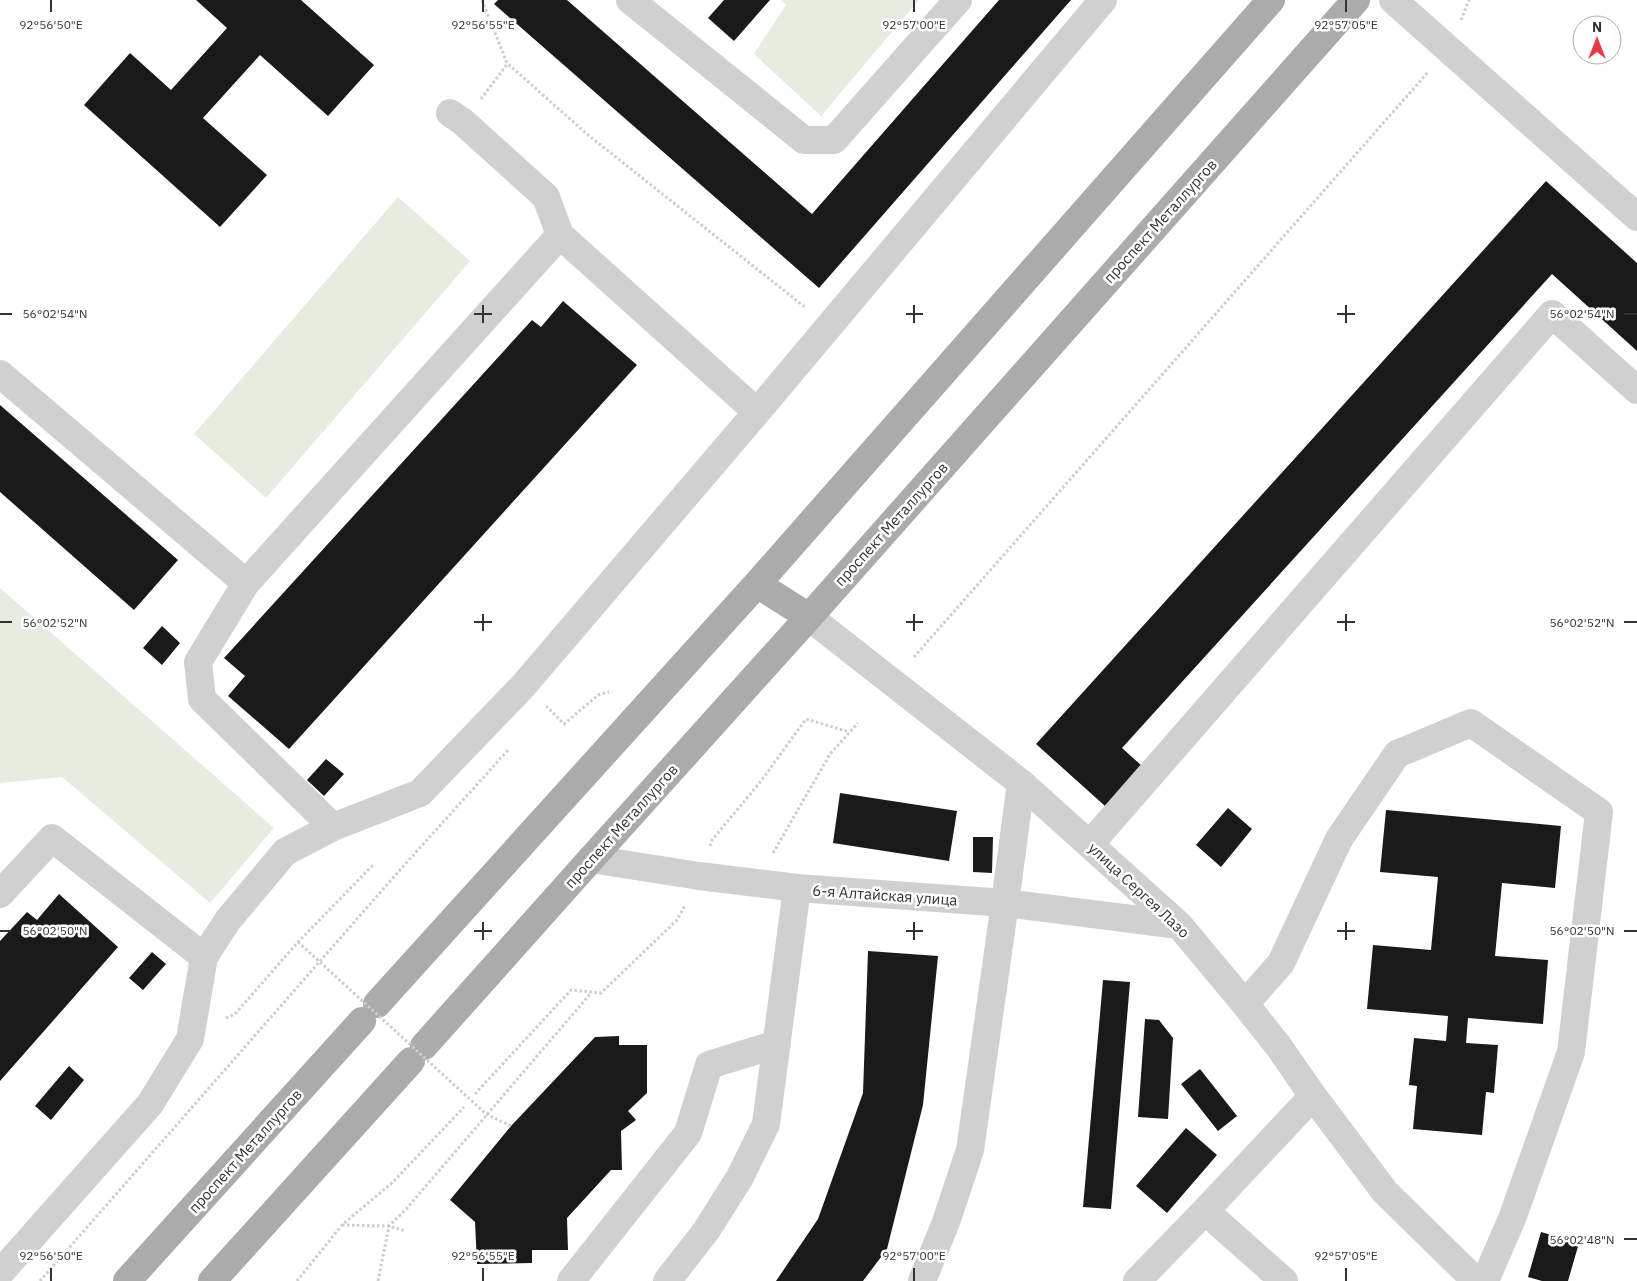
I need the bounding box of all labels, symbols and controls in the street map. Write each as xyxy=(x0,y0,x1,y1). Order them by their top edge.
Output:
north arrow xyxy=(1572,15,1622,65)
text: 92°56'50"E xyxy=(19,17,83,32)
text: 92°56'55"E xyxy=(451,17,515,32)
text: 92°57'00"E xyxy=(882,17,946,32)
text: 92°57'05"E xyxy=(1314,17,1378,32)
text: N xyxy=(1592,18,1602,36)
street label: проспект Металлургов xyxy=(1099,155,1221,287)
text: 56°02'54"N xyxy=(22,306,88,321)
text: 56°02'54"N xyxy=(1549,306,1615,321)
street label: проспект Металлургов xyxy=(830,458,952,590)
text: 56°02'52"N xyxy=(22,615,88,630)
text: 56°02'52"N xyxy=(1549,615,1615,630)
street label: проспект Металлургов xyxy=(560,760,682,892)
street label: улица Сергея Лазо xyxy=(1084,838,1194,942)
street label: 6-я Алтайская улица xyxy=(812,880,958,910)
text: 56°02'50"N xyxy=(22,923,88,938)
text: 56°02'50"N xyxy=(1549,923,1615,938)
street label: проспект Металлургов xyxy=(184,1085,306,1217)
text: 56°02'48"N xyxy=(1549,1232,1615,1247)
text: 92°56'50"E xyxy=(19,1248,83,1263)
text: 92°56'55"E xyxy=(451,1248,515,1263)
text: 92°57'00"E xyxy=(882,1248,946,1263)
text: 92°57'05"E xyxy=(1314,1248,1378,1263)

